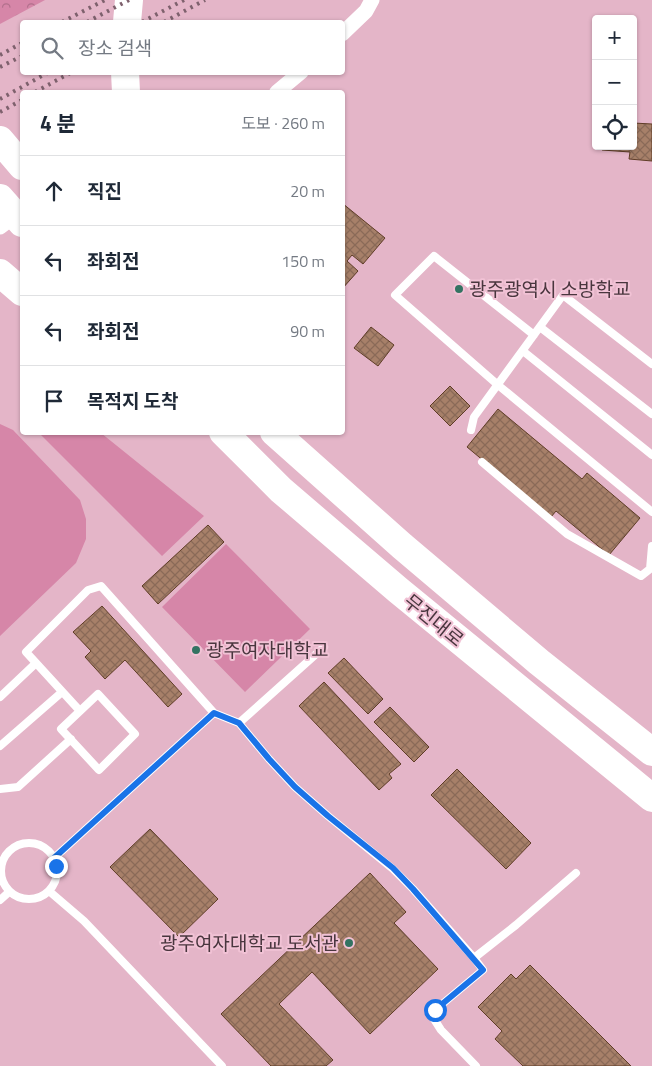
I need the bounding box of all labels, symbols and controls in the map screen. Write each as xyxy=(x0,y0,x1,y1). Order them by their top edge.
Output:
map controls xyxy=(592,15,637,150)
button: + xyxy=(592,15,637,60)
search box xyxy=(20,20,345,75)
text: 장소 검색 xyxy=(78,33,152,62)
icon: search xyxy=(38,34,66,62)
button: − xyxy=(592,60,637,105)
button: locate xyxy=(592,105,637,150)
text: 4 분 xyxy=(40,107,76,139)
text: 도보 · 260 m xyxy=(241,111,325,135)
text: 직진 xyxy=(87,176,122,205)
icon: ahead xyxy=(40,177,68,205)
text: 20 m xyxy=(290,179,325,203)
text: 좌회전 xyxy=(87,246,139,275)
icon: left xyxy=(40,247,68,275)
text: 150 m xyxy=(281,249,325,273)
place label: 광주광역시 소방학교 xyxy=(469,274,631,303)
marker: 광주광역시 소방학교 xyxy=(453,283,465,295)
text: 좌회전 xyxy=(87,316,139,345)
icon: left xyxy=(40,317,68,345)
text: 90 m xyxy=(290,319,325,343)
text: 목적지 도착 xyxy=(87,386,179,415)
icon: arrive xyxy=(40,387,68,415)
street label: 무진대로 xyxy=(398,586,471,653)
place label: 광주여자대학교 xyxy=(206,635,328,664)
marker: 광주여자대학교 xyxy=(190,644,202,656)
route end xyxy=(45,855,68,878)
place label: 광주여자대학교 도서관 xyxy=(160,928,339,957)
marker: 광주여자대학교 도서관 xyxy=(343,937,355,949)
route start xyxy=(424,999,447,1022)

